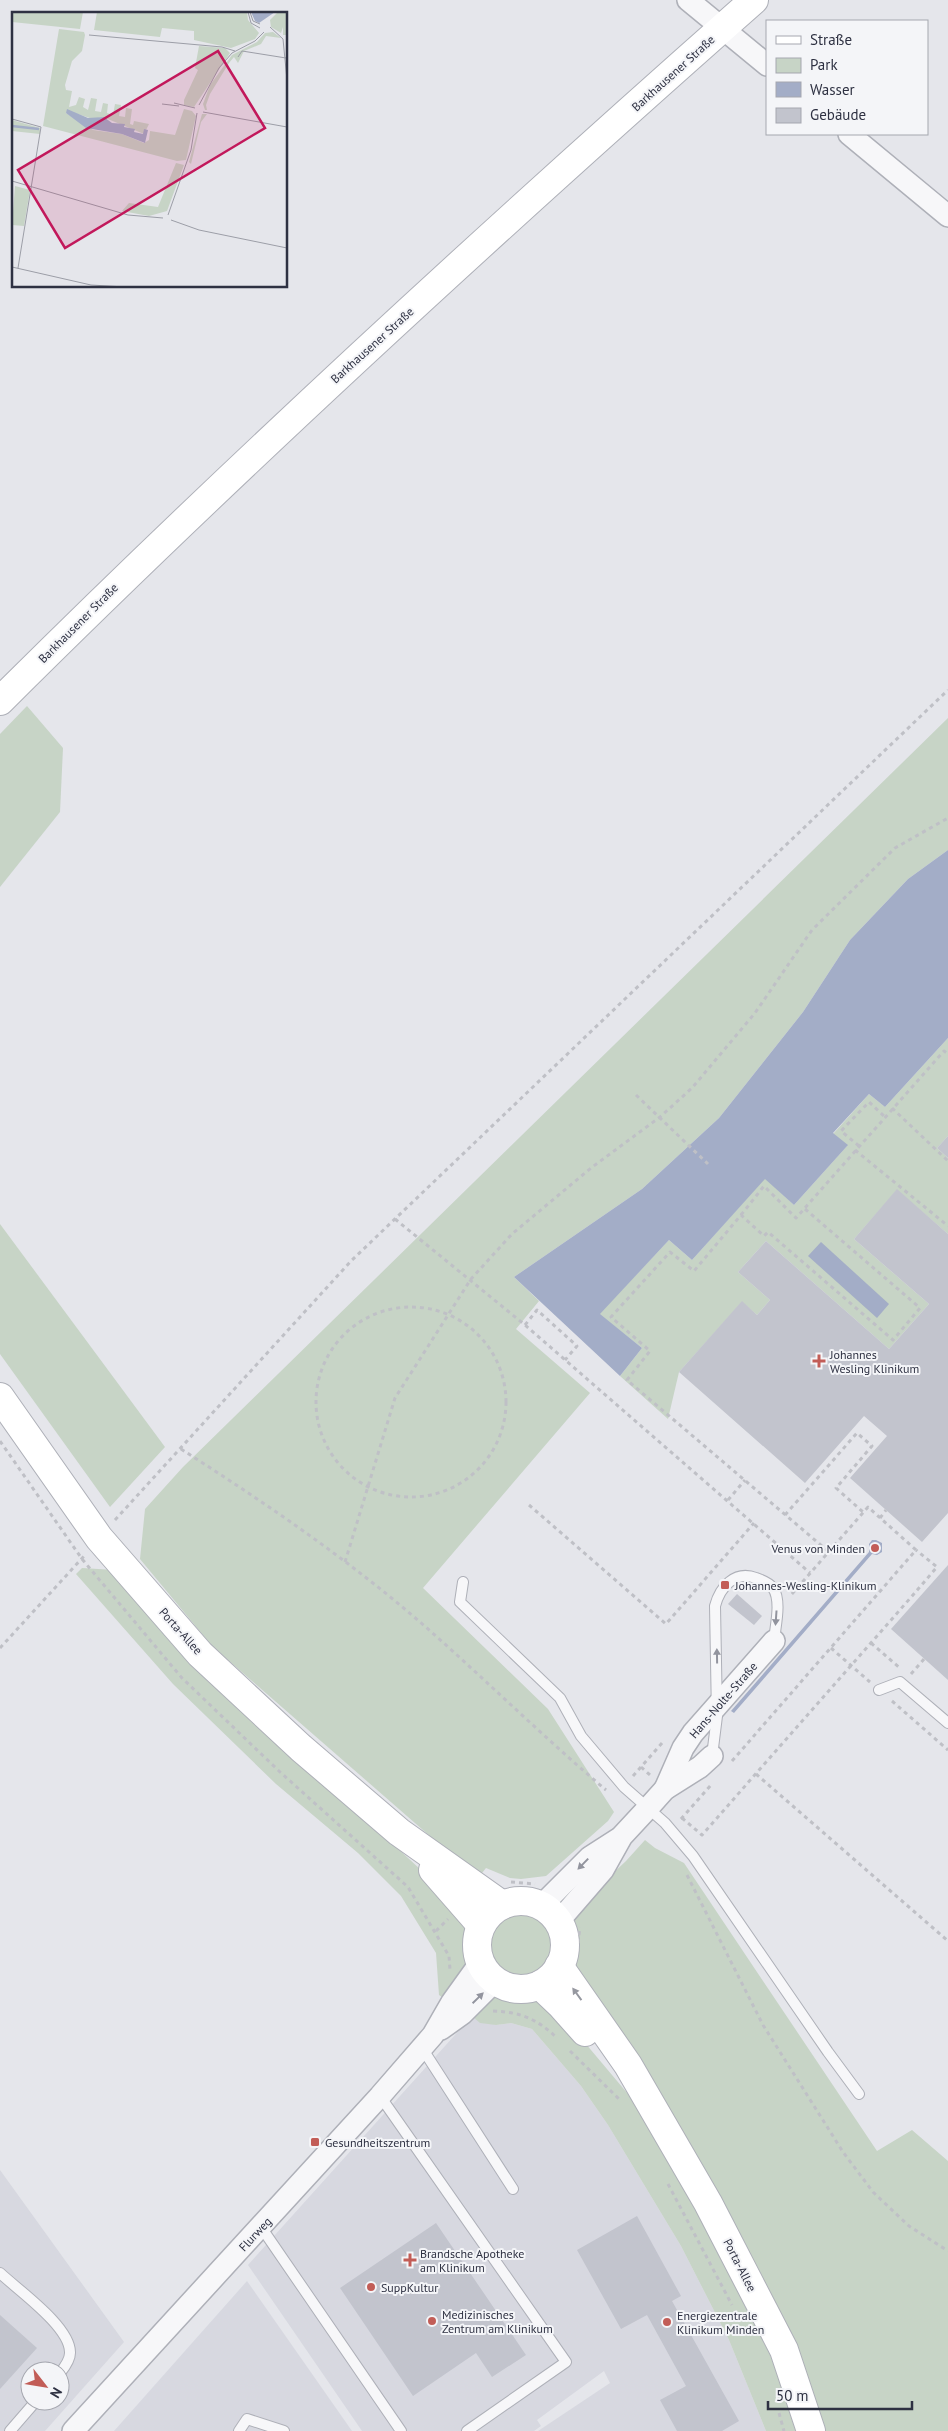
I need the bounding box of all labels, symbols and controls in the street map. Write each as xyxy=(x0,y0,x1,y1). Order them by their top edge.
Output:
inset map xyxy=(12,12,288,288)
legend xyxy=(766,20,928,135)
text: Straße xyxy=(810,30,852,49)
street label: Barkhausener Straße xyxy=(628,32,718,114)
text: Park xyxy=(810,55,838,74)
text: Wasser xyxy=(810,80,855,99)
text: Gebäude xyxy=(810,105,866,124)
street label: Barkhausener Straße xyxy=(327,304,417,386)
street label: Barkhausener Straße xyxy=(35,580,121,666)
place label: Johannes Wesling Klinikum xyxy=(829,1347,919,1376)
marker: Johannes Wesling Klinikum xyxy=(812,1354,826,1368)
place label: Venus von Minden xyxy=(770,1541,865,1556)
marker: Venus von Minden xyxy=(869,1542,881,1554)
place label: Johannes-Wesling-Klinikum xyxy=(734,1578,876,1593)
marker: Johannes-Wesling-Klinikum xyxy=(719,1579,731,1591)
street label: Porta-Allee xyxy=(156,1605,206,1657)
one-way arrow xyxy=(771,1610,779,1626)
one-way arrow xyxy=(712,1648,720,1664)
street label: Hans-Nolte-Straße xyxy=(686,1659,760,1741)
one-way arrow xyxy=(577,1858,589,1870)
one-way arrow xyxy=(572,1988,583,2001)
one-way arrow xyxy=(472,1992,484,2004)
place label: Gesundheitszentrum xyxy=(325,2135,430,2150)
marker: Gesundheitszentrum xyxy=(309,2136,321,2148)
street label: Flurweg xyxy=(235,2214,275,2254)
street label: Porta-Allee xyxy=(720,2236,760,2294)
place label: Brandsche Apotheke am Klinikum xyxy=(420,2246,524,2275)
marker: Brandsche Apotheke am Klinikum xyxy=(404,2254,416,2266)
place label: SuppKultur xyxy=(381,2280,438,2295)
marker: SuppKultur xyxy=(365,2281,377,2293)
place label: Medizinisches Zentrum am Klinikum xyxy=(442,2307,553,2336)
place label: Energiezentrale Klinikum Minden xyxy=(677,2308,764,2337)
marker: Medizinisches Zentrum am Klinikum xyxy=(426,2315,438,2327)
marker: Energiezentrale Klinikum Minden xyxy=(661,2316,673,2328)
north arrow xyxy=(20,2361,70,2411)
scale bar xyxy=(768,2378,912,2410)
text: N xyxy=(46,2384,66,2401)
text: 50 m xyxy=(776,2386,809,2405)

